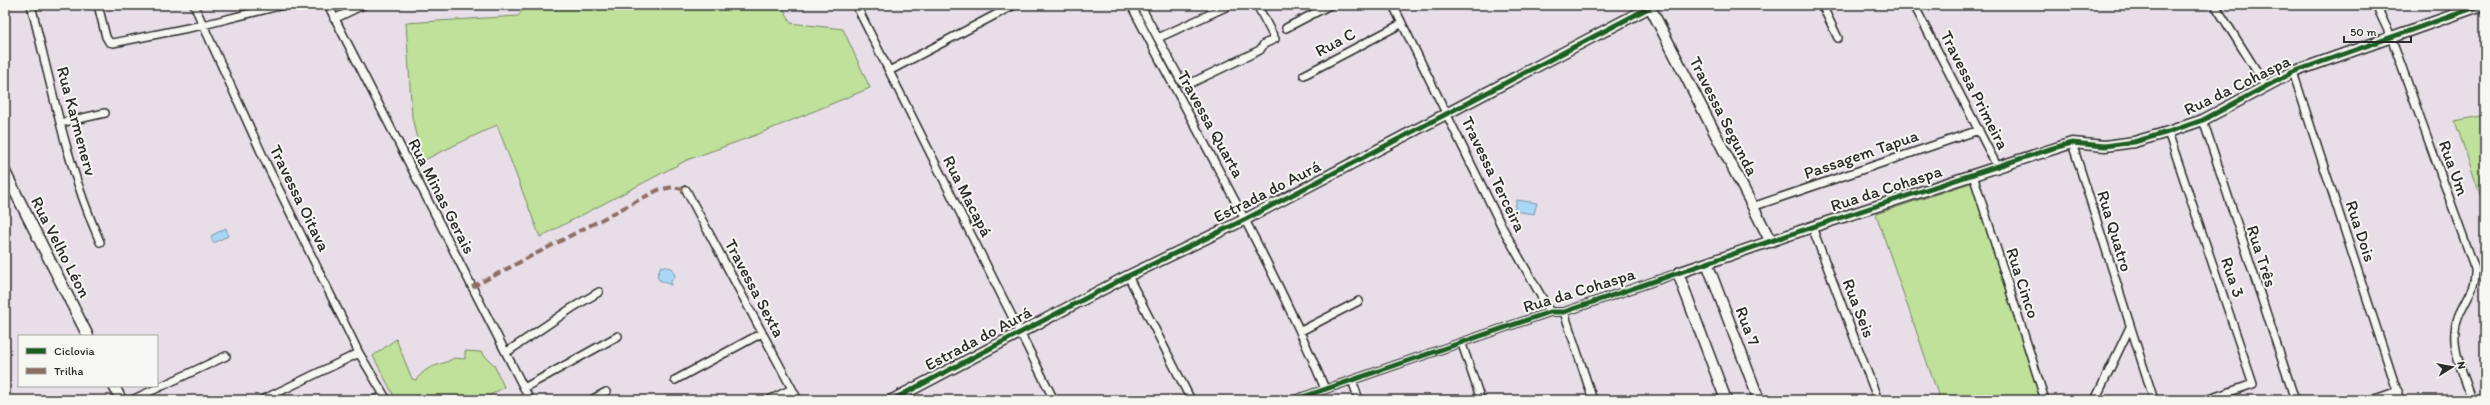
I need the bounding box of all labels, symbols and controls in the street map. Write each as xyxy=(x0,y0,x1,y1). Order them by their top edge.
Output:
scale bar xyxy=(2344,18,2411,44)
street label: Rua C xyxy=(1311,23,1359,61)
text: 50 m xyxy=(2350,25,2376,39)
street label: Travessa Primeira xyxy=(1936,27,2014,153)
street label: Rua da Cohaspa xyxy=(2180,51,2294,119)
street label: Travessa Segunda xyxy=(1685,53,1763,179)
street label: Rua Karmenerv xyxy=(53,64,101,178)
street label: Travessa Quarta xyxy=(1173,67,1249,181)
street label: Travessa Terceira xyxy=(1457,113,1531,235)
street label: Passagem Tapua xyxy=(1801,125,1921,183)
street label: Rua Minas Gerais xyxy=(404,135,480,257)
street label: Rua Um xyxy=(2435,138,2473,198)
street label: Travessa Oitava xyxy=(266,142,334,255)
street label: Rua Macapá xyxy=(939,152,997,240)
street label: Estrada do Aurá xyxy=(1210,155,1324,227)
street label: Rua da Cohaspa xyxy=(1828,161,1944,215)
street label: Rua Quatro xyxy=(2093,188,2137,274)
street label: Rua Velho Léon xyxy=(27,193,95,301)
street label: Rua Dois xyxy=(2342,198,2380,264)
street label: Rua Três xyxy=(2243,223,2281,289)
street label: Travessa Sexta xyxy=(721,236,789,340)
street label: Rua Cinco xyxy=(2002,245,2044,321)
street label: Rua 3 xyxy=(2217,254,2249,300)
street label: Rua da Cohaspa xyxy=(1521,263,1638,317)
street label: Rua Seis xyxy=(1839,276,1879,340)
street label: Estrada do Aurá xyxy=(921,301,1035,374)
street label: Rua 7 xyxy=(1731,304,1765,349)
legend xyxy=(18,335,158,387)
text: Ciclovia xyxy=(54,344,96,358)
north arrow xyxy=(2432,347,2472,387)
text: N xyxy=(2454,360,2468,370)
text: Trilha xyxy=(54,364,83,378)

